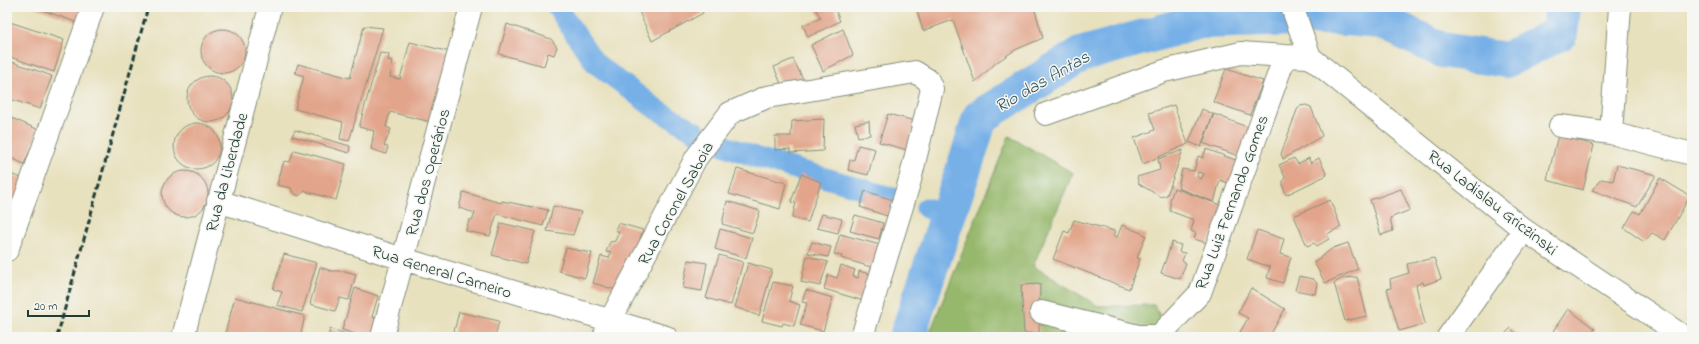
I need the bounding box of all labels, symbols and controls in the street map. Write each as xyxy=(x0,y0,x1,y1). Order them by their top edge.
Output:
water label: Rio das Antas xyxy=(991,45,1096,120)
street label: Rua dos Operários xyxy=(399,106,458,239)
street label: Rua da Liberdade xyxy=(200,110,255,235)
street label: Rua Luiz Fernando Gomes xyxy=(1189,112,1276,293)
street label: Rua Coronel Saboia xyxy=(632,137,721,270)
street label: Rua Ladislau Griczinski xyxy=(1422,144,1563,262)
street label: Rua General Carneiro xyxy=(368,239,515,306)
scale bar xyxy=(28,292,89,318)
text: 20 m xyxy=(34,298,57,316)

